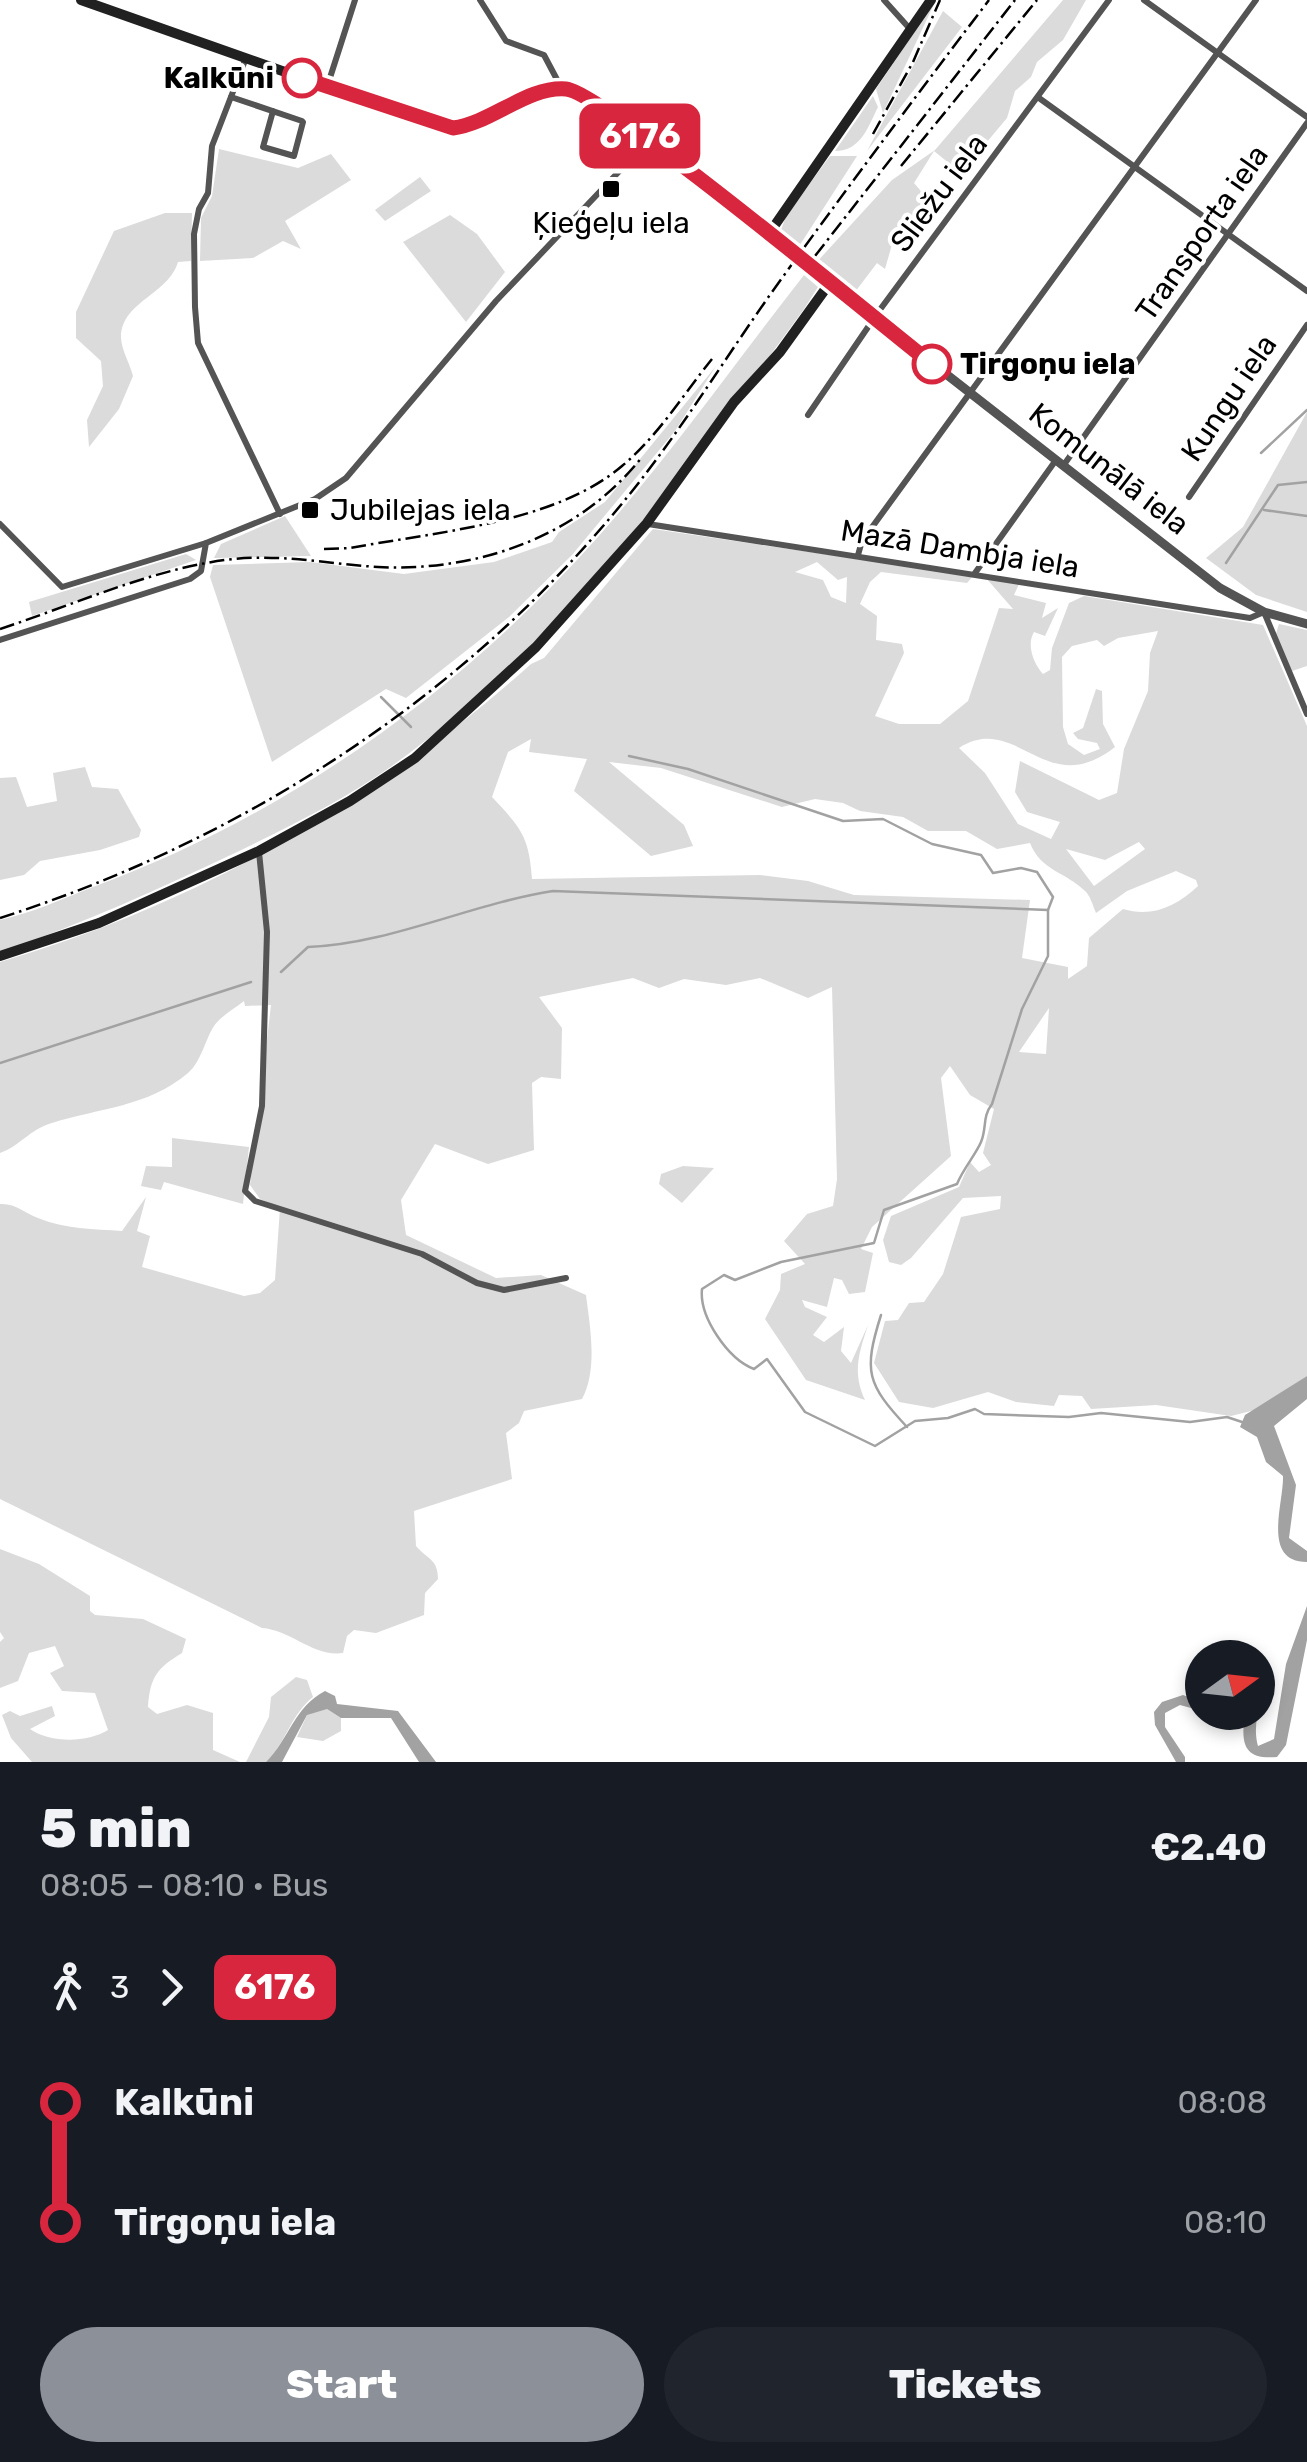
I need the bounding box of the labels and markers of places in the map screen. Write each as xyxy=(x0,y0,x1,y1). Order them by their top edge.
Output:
marker: Kalkūni xyxy=(283,59,321,97)
place label: Kalkūni xyxy=(163,60,274,96)
marker: Ķieģeļu iela xyxy=(600,178,622,200)
place label: Ķieģeļu iela xyxy=(532,205,690,241)
marker: Tirgoņu iela xyxy=(913,345,951,383)
place label: Tirgoņu iela xyxy=(960,346,1136,382)
place label: Jubilejas iela xyxy=(330,492,511,528)
marker: Jubilejas iela xyxy=(299,499,321,521)

